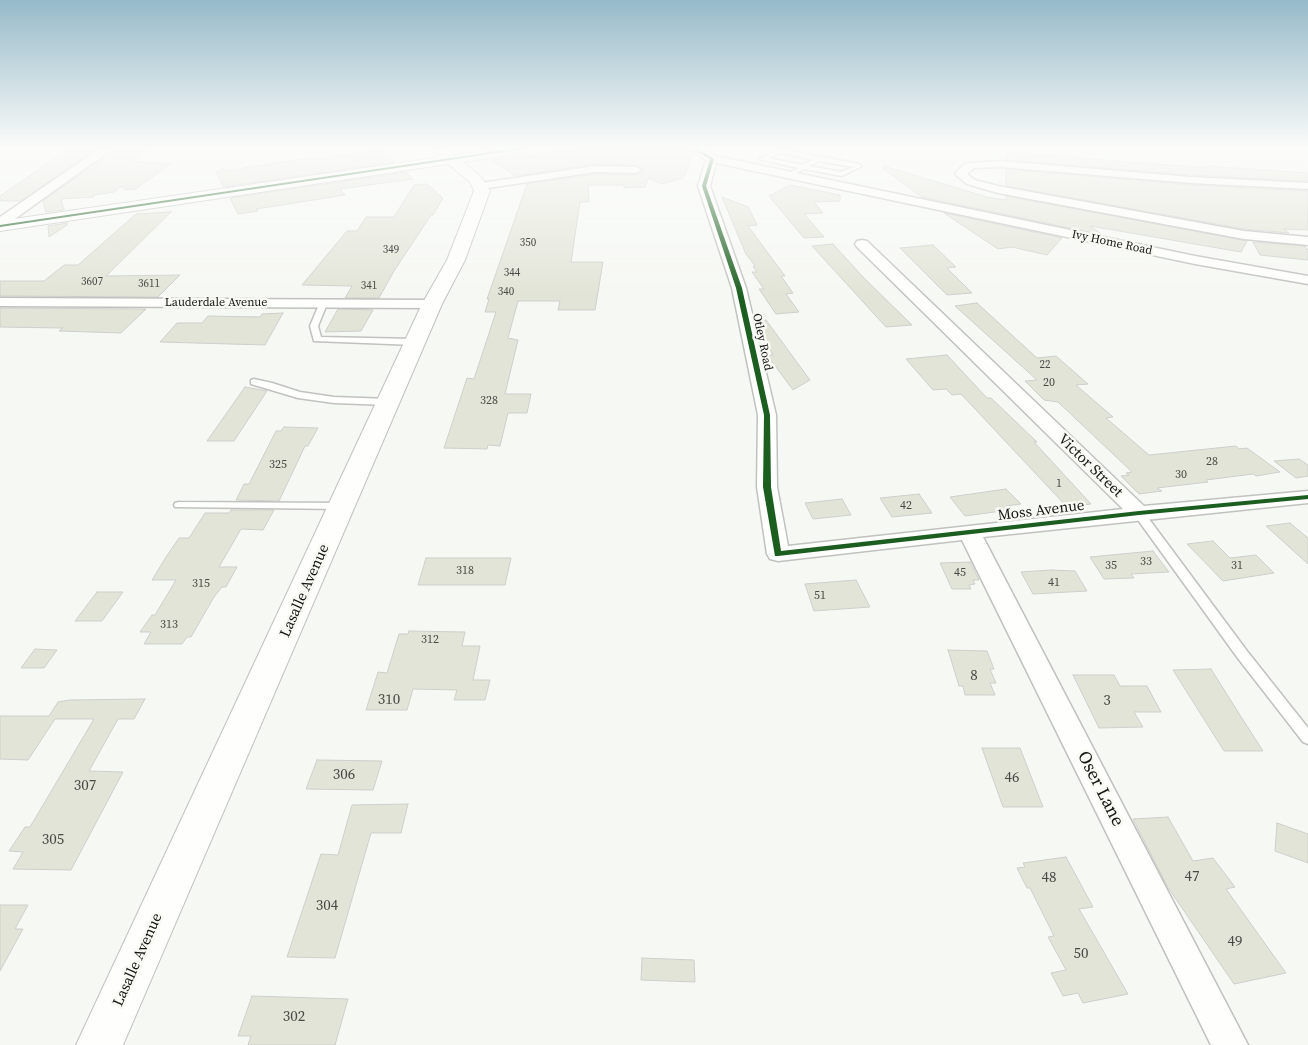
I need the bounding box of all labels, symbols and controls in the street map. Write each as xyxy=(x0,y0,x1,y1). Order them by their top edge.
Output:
street label: Ivy Home Road xyxy=(1070,227,1154,259)
house number: 350 xyxy=(520,236,536,250)
house number: 349 xyxy=(383,243,399,257)
house number: 344 xyxy=(504,266,520,280)
house number: 3607 xyxy=(81,275,103,289)
house number: 3611 xyxy=(138,277,160,291)
house number: 341 xyxy=(361,279,377,293)
house number: 340 xyxy=(498,285,514,299)
street label: Lauderdale Avenue xyxy=(165,296,267,310)
street label: Otley Road xyxy=(749,312,775,372)
house number: 22 xyxy=(1040,358,1050,372)
house number: 20 xyxy=(1043,376,1055,390)
house number: 328 xyxy=(480,394,498,408)
street label: Victor Street xyxy=(1054,431,1126,501)
house number: 28 xyxy=(1206,455,1218,469)
house number: 325 xyxy=(269,458,287,472)
house number: 30 xyxy=(1175,468,1187,482)
house number: 1 xyxy=(1056,477,1062,491)
street label: Moss Avenue xyxy=(997,497,1085,525)
house number: 42 xyxy=(900,499,912,513)
street label: Lasalle Avenue xyxy=(276,542,334,640)
house number: 33 xyxy=(1140,555,1152,569)
house number: 35 xyxy=(1105,559,1117,573)
house number: 31 xyxy=(1231,559,1243,573)
house number: 318 xyxy=(456,564,474,578)
house number: 45 xyxy=(954,566,966,580)
house number: 41 xyxy=(1048,576,1060,590)
house number: 315 xyxy=(192,577,210,591)
house number: 51 xyxy=(814,589,826,603)
house number: 313 xyxy=(160,618,178,632)
house number: 312 xyxy=(421,633,439,647)
house number: 8 xyxy=(970,667,978,685)
house number: 310 xyxy=(378,691,400,709)
house number: 3 xyxy=(1103,692,1111,710)
street label: Oser Lane xyxy=(1072,748,1128,830)
house number: 306 xyxy=(333,766,355,784)
house number: 46 xyxy=(1005,769,1019,787)
house number: 307 xyxy=(74,777,96,795)
house number: 305 xyxy=(42,831,64,849)
house number: 47 xyxy=(1185,868,1199,886)
house number: 48 xyxy=(1042,869,1056,887)
house number: 304 xyxy=(316,897,338,915)
street label: Lasalle Avenue xyxy=(109,911,167,1009)
house number: 49 xyxy=(1228,933,1242,951)
house number: 50 xyxy=(1074,945,1088,963)
house number: 302 xyxy=(283,1008,305,1026)

